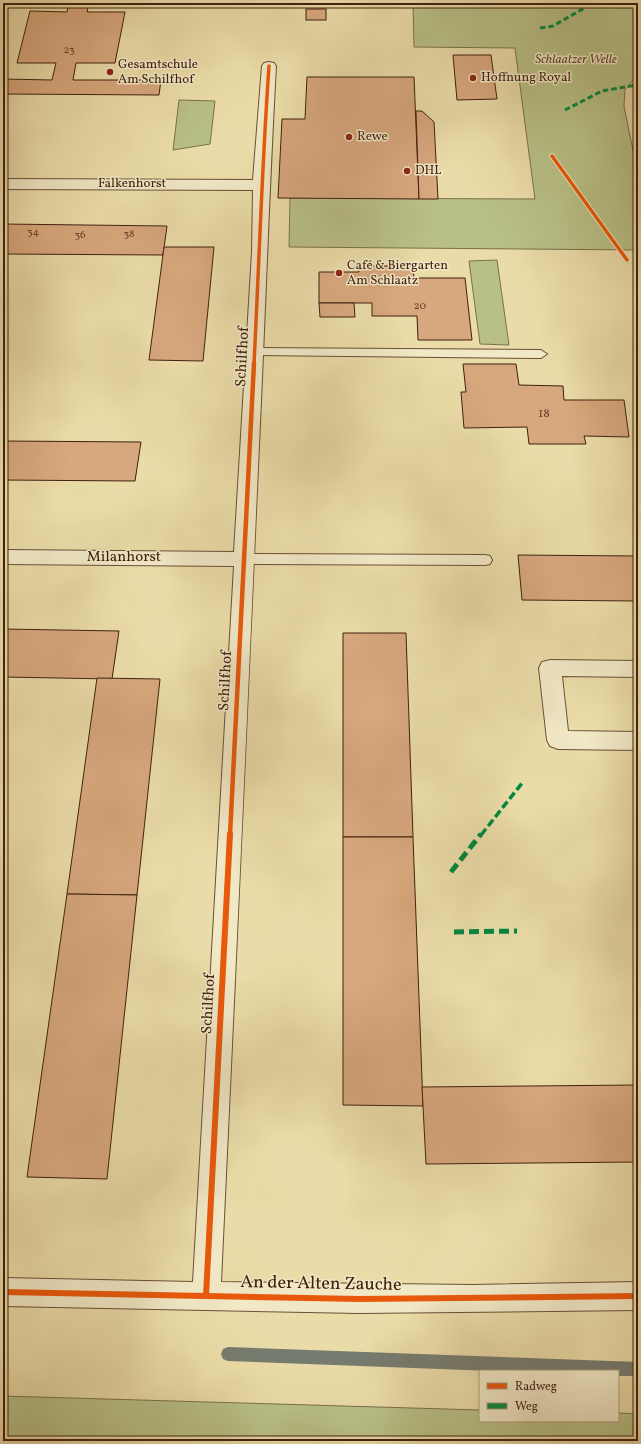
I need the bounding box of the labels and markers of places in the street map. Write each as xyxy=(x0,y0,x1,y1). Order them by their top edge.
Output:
place label: Gesamtschule Am Schilfhof xyxy=(118,56,198,89)
marker: Gesamtschule Am Schilfhof xyxy=(105,67,115,77)
place label: Hoffnung Royal xyxy=(481,69,571,87)
marker: Hoffnung Royal xyxy=(468,73,478,83)
place label: Rewe xyxy=(357,128,388,146)
marker: Rewe xyxy=(344,132,354,142)
place label: DHL xyxy=(415,162,442,180)
marker: DHL xyxy=(402,166,412,176)
place label: Café & Biergarten Am Schlaatz xyxy=(347,257,448,290)
marker: Café & Biergarten Am Schlaatz xyxy=(334,268,344,278)

